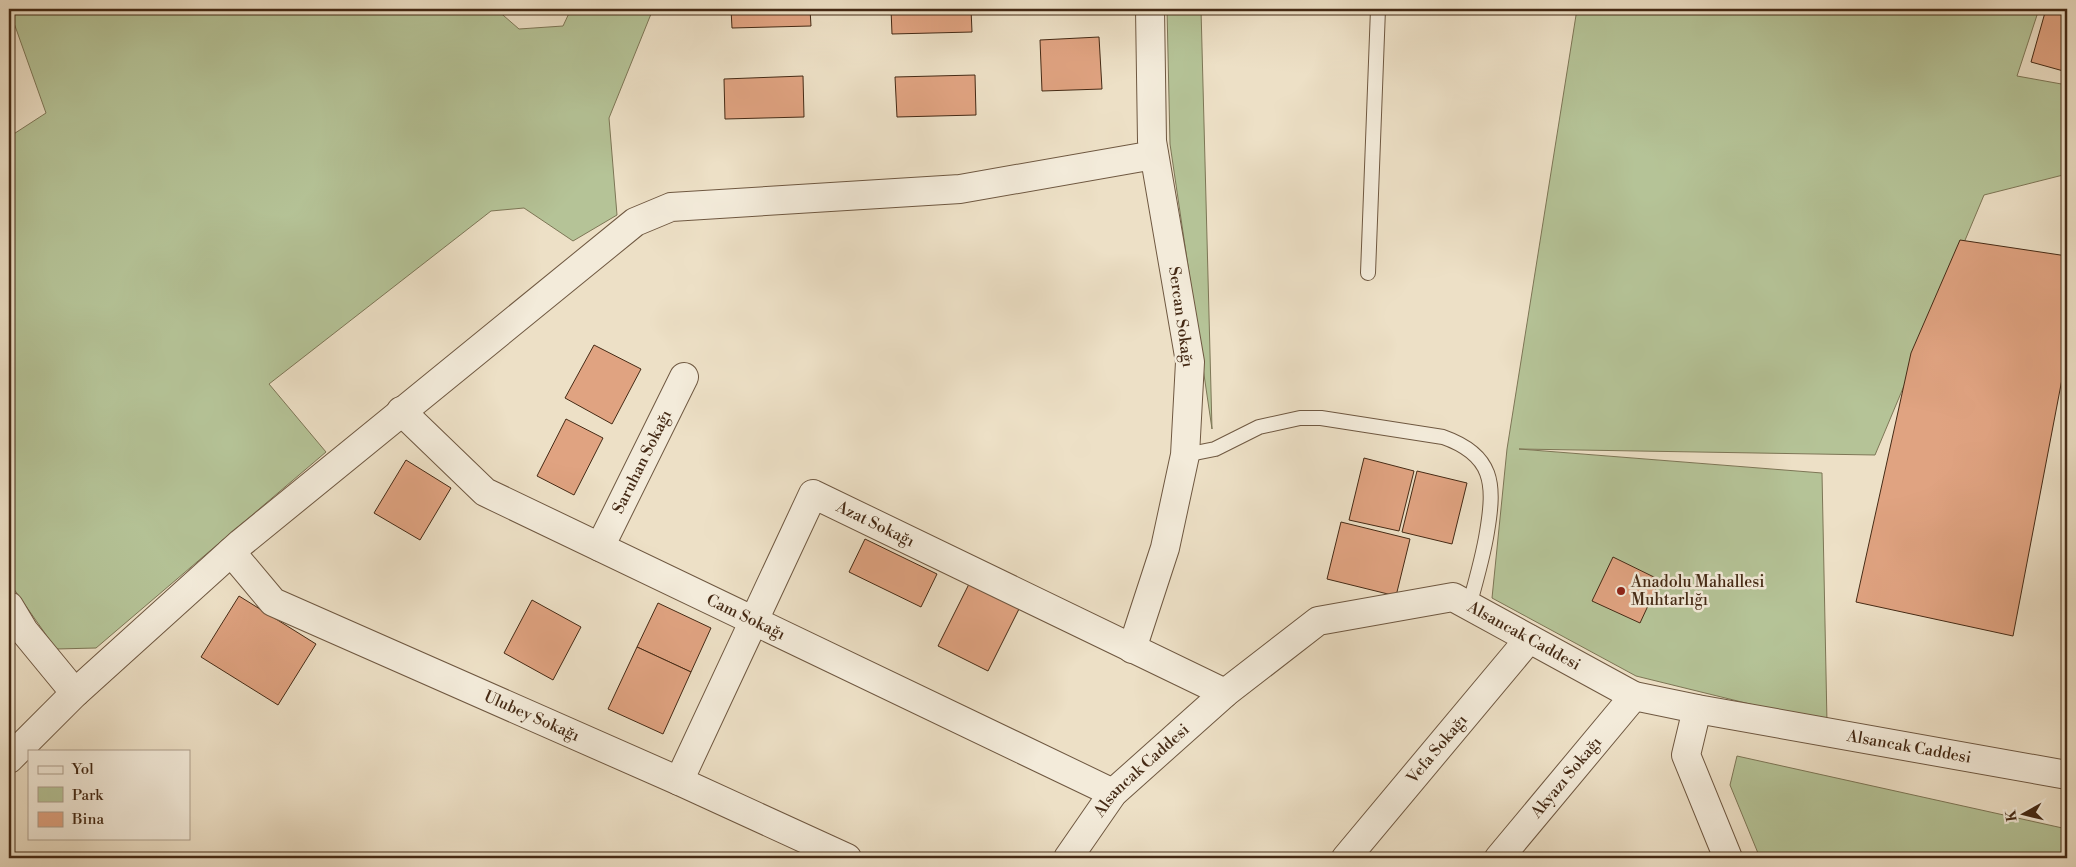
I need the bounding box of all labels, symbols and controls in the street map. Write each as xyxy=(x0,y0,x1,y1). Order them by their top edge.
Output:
street label: Sercan Sokağı xyxy=(1164,265,1198,369)
street label: Saruhan Sokağı xyxy=(608,407,676,517)
street label: Azat Sokağı xyxy=(832,496,918,552)
place label: Anadolu Mahallesi Muhtarlığı xyxy=(1630,572,1765,610)
marker: Anadolu Mahallesi Muhtarlığı xyxy=(1615,585,1627,597)
street label: Cam Sokağı xyxy=(703,590,789,644)
street label: Alsancak Caddesi xyxy=(1463,596,1584,675)
street label: Ulubey Sokağı xyxy=(481,686,583,746)
street label: Vefa Sokağı xyxy=(1402,710,1472,788)
street label: Alsancak Caddesi xyxy=(1089,720,1193,822)
street label: Alsancak Caddesi xyxy=(1844,726,1973,768)
street label: Akyazı Sokağı xyxy=(1526,733,1606,823)
legend xyxy=(28,750,190,840)
text: Yol xyxy=(71,760,94,779)
text: Park xyxy=(72,786,104,805)
north arrow xyxy=(1998,790,2048,840)
text: K xyxy=(2002,808,2022,823)
text: Bina xyxy=(71,810,104,829)

